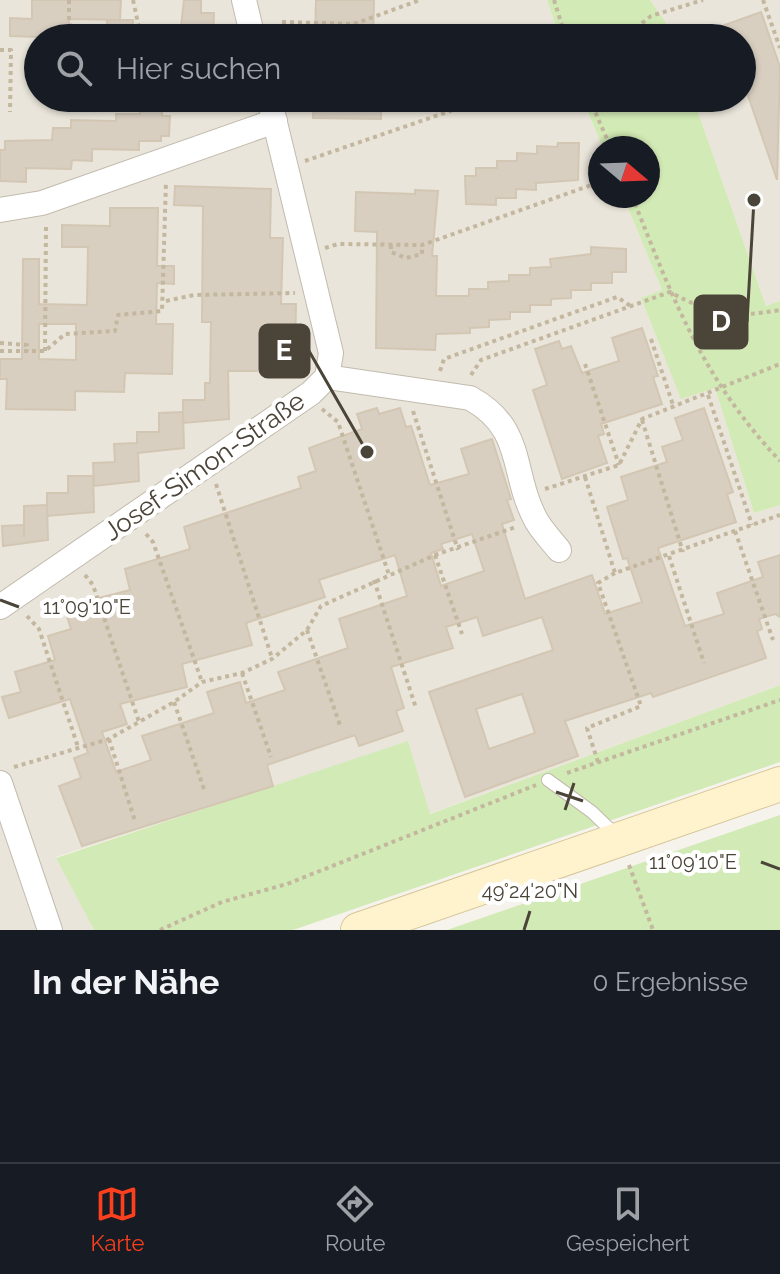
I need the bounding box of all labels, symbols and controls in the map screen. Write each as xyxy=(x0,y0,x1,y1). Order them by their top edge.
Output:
search box xyxy=(24,24,756,112)
icon: search xyxy=(52,46,96,90)
text: Hier suchen xyxy=(116,51,281,86)
north arrow xyxy=(588,136,660,208)
callout: D xyxy=(695,296,747,348)
text: D xyxy=(711,305,731,338)
callout: E xyxy=(260,325,309,377)
text: E xyxy=(276,334,292,367)
street label: Josef-Simon-Straße xyxy=(98,385,310,547)
text: 11°09'10"E xyxy=(43,595,131,619)
text: 11°09'10"E xyxy=(649,850,737,874)
text: 49°24'20"N xyxy=(482,879,578,903)
text: In der Nähe xyxy=(32,962,219,1002)
text: 0 Ergebnisse xyxy=(592,967,748,997)
tab: Karte xyxy=(90,1182,144,1256)
tab: Route xyxy=(325,1182,385,1256)
tab: Gespeichert xyxy=(566,1182,690,1256)

